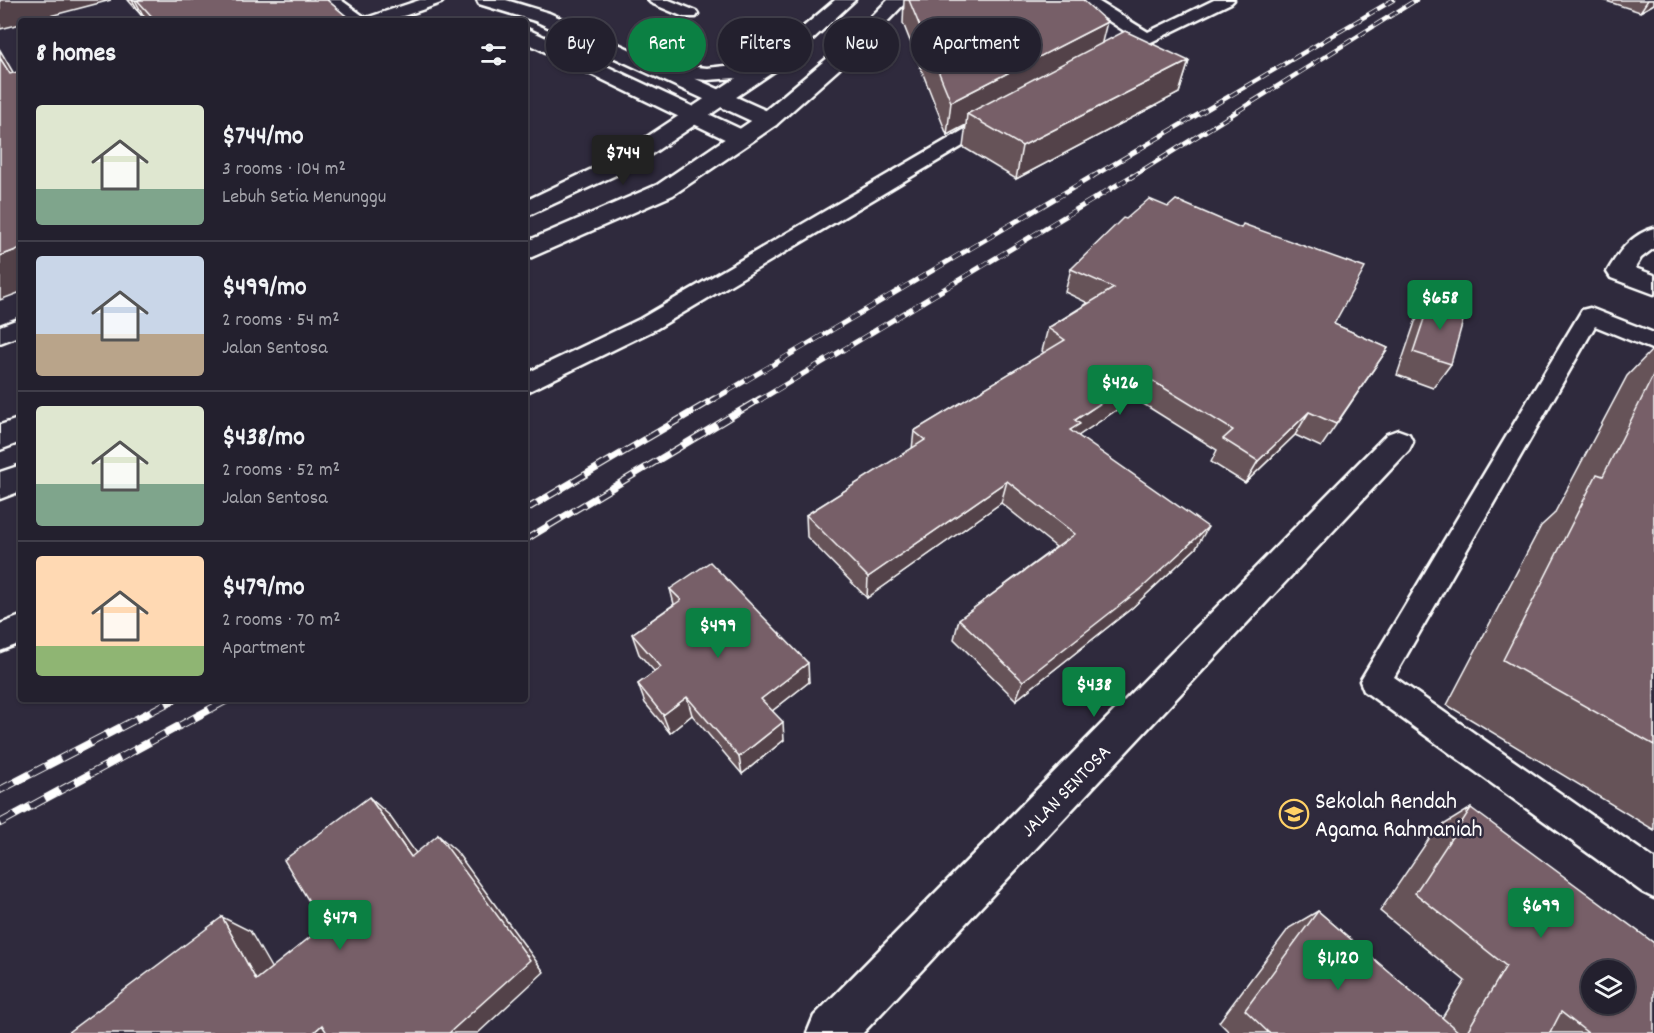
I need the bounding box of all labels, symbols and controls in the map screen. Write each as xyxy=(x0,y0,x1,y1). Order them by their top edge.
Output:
chip: Buy xyxy=(546,18,616,72)
chip: Rent xyxy=(628,18,706,72)
chip: Filters xyxy=(718,18,812,72)
chip: New xyxy=(824,18,899,72)
chip: Apartment xyxy=(911,18,1041,72)
text: 8 homes xyxy=(36,36,116,73)
icon: filters xyxy=(477,38,510,71)
text: $744/mo xyxy=(222,119,304,156)
icon: home xyxy=(84,129,156,201)
pin: $744 xyxy=(587,135,659,186)
text: $744 xyxy=(606,140,640,168)
text: 3 rooms · 104 m² xyxy=(222,156,346,184)
text: Lebuh Setia Menunggu xyxy=(222,184,386,212)
text: $499/mo xyxy=(222,270,307,307)
icon: home xyxy=(84,280,156,352)
pin: $658 xyxy=(1404,280,1476,331)
text: $658 xyxy=(1421,285,1459,313)
text: 2 rooms · 54 m² xyxy=(222,307,340,335)
text: Jalan Sentosa xyxy=(222,335,328,363)
pin: $426 xyxy=(1084,365,1156,416)
text: $426 xyxy=(1102,370,1138,398)
text: $438/mo xyxy=(222,420,305,457)
icon: home xyxy=(84,430,156,502)
text: 2 rooms · 52 m² xyxy=(222,457,340,485)
text: Jalan Sentosa xyxy=(222,485,328,513)
text: $479/mo xyxy=(222,570,305,607)
icon: home xyxy=(84,580,156,652)
text: 2 rooms · 70 m² xyxy=(222,607,341,635)
pin: $499 xyxy=(682,608,754,659)
text: $499 xyxy=(700,613,736,641)
text: Apartment xyxy=(222,635,305,663)
pin: $438 xyxy=(1058,667,1130,718)
text: $438 xyxy=(1076,672,1112,700)
street label: JALAN SENTOSA xyxy=(1016,740,1119,845)
place label: Sekolah Rendah Agama Rahmaniah xyxy=(1315,786,1483,848)
school or university icon: Sekolah Rendah Agama Rahmaniah xyxy=(1278,798,1310,830)
pin: $699 xyxy=(1505,888,1577,939)
text: $699 xyxy=(1522,893,1560,921)
pin: $479 xyxy=(304,900,376,951)
text: $479 xyxy=(322,905,358,933)
pin: $1,120 xyxy=(1289,940,1387,991)
text: $1,120 xyxy=(1317,945,1359,973)
map controls xyxy=(1581,960,1635,1014)
button: layers xyxy=(1581,960,1635,1014)

